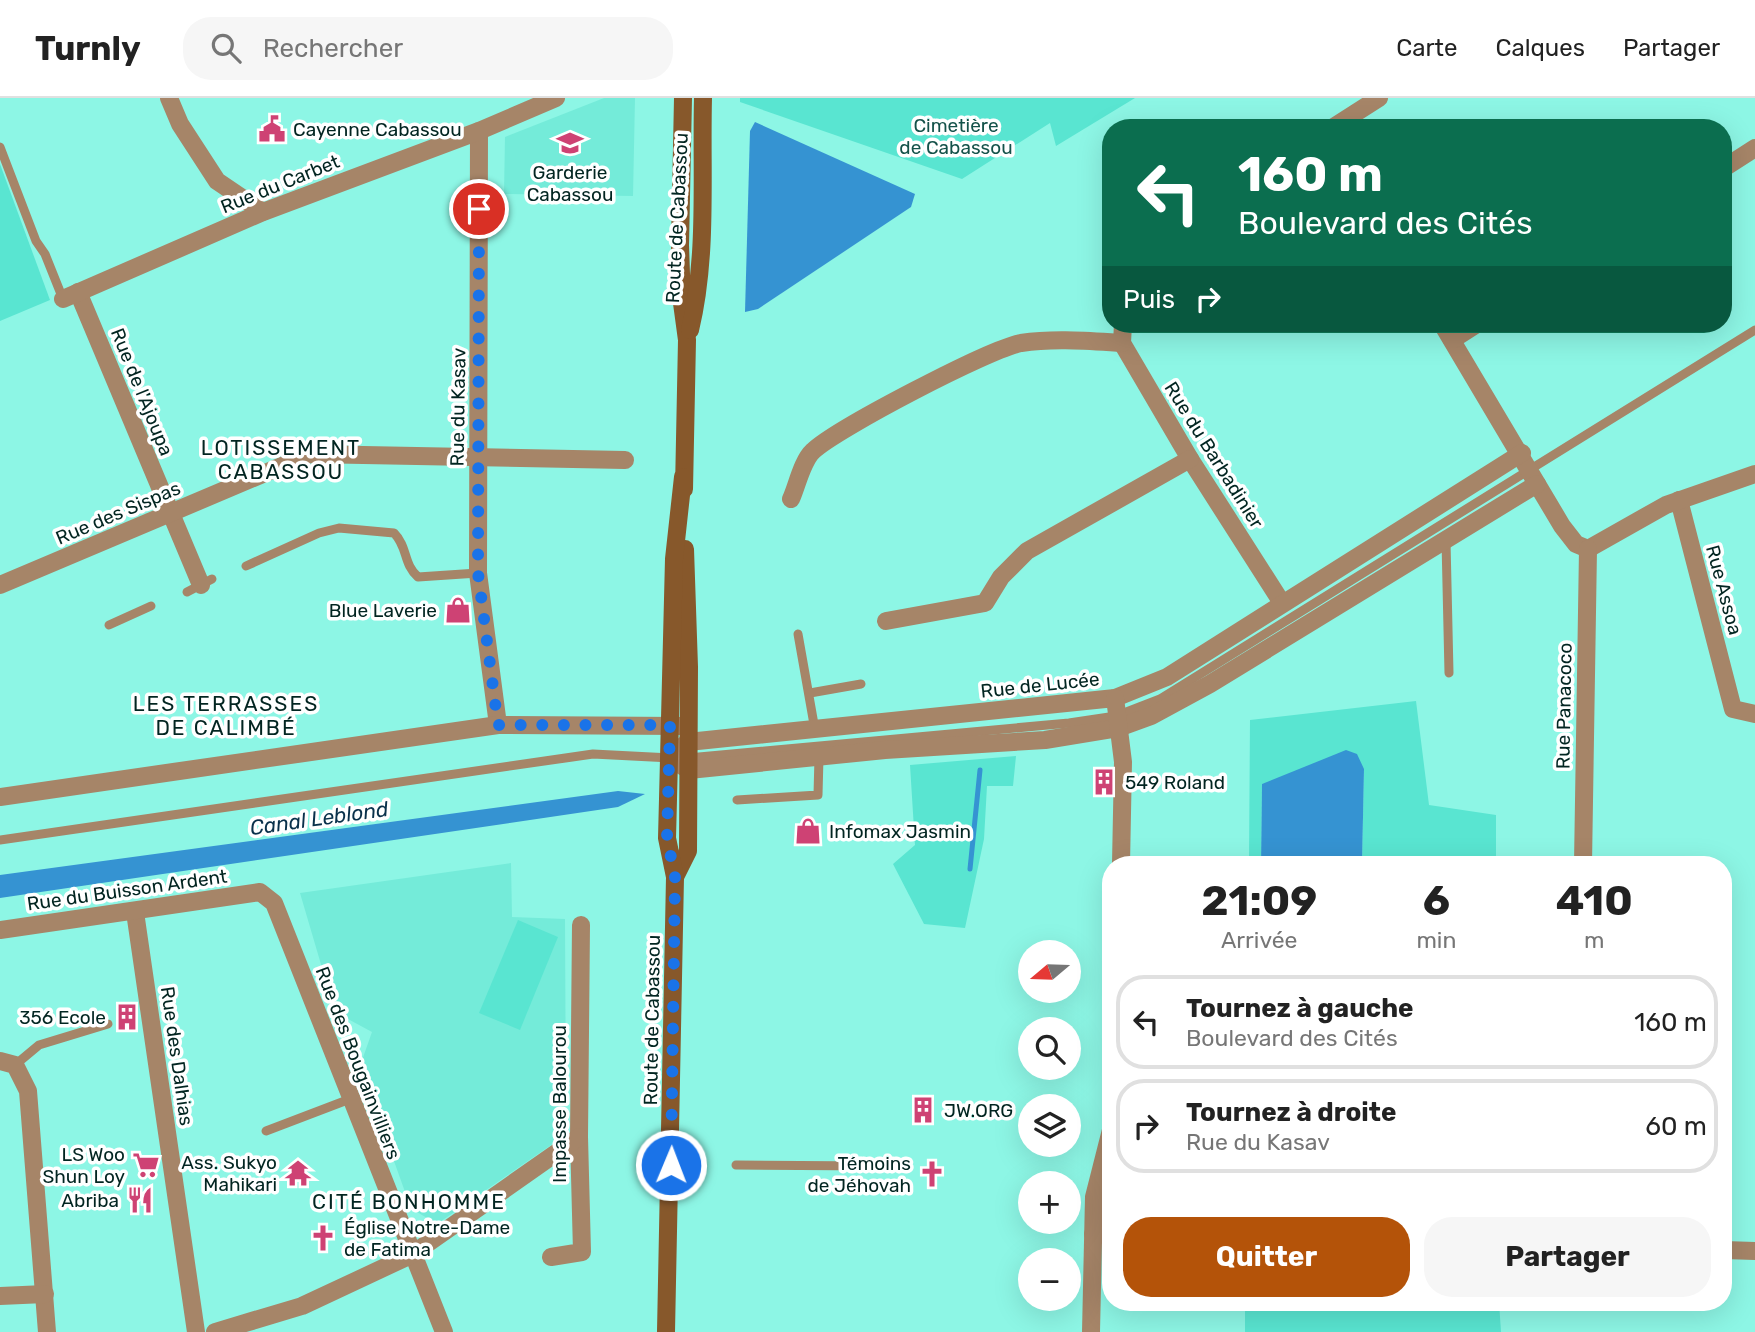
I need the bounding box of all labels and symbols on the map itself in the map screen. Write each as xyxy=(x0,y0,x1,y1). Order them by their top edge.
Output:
public building icon: Cayenne Cabassou xyxy=(257,114,287,144)
park label: Cimetière de Cabassou xyxy=(899,114,1013,159)
place label: Cayenne Cabassou xyxy=(293,118,462,141)
school or university icon: Garderie Cabassou xyxy=(555,128,585,158)
street label: Route de Cabassou xyxy=(661,132,693,304)
street label: Rue du Carbet xyxy=(217,149,343,218)
place label: Garderie Cabassou xyxy=(527,161,613,206)
pin xyxy=(449,179,509,239)
street label: Rue de l'Ajoupa xyxy=(106,325,178,459)
street label: Rue du Kasav xyxy=(445,347,471,467)
street label: Rue du Barbadinier xyxy=(1160,377,1269,533)
district label: LOTISSEMENT CABASSOU xyxy=(201,435,361,484)
street label: Rue des Sispas xyxy=(52,476,184,550)
street label: Rue Assoa xyxy=(1701,543,1747,637)
shop icon: Blue Laverie xyxy=(443,595,473,625)
place label: Blue Laverie xyxy=(329,599,437,622)
street label: Rue Panacoco xyxy=(1551,643,1577,769)
street label: Rue de Lucée xyxy=(979,667,1101,703)
district label: LES TERRASSES DE CALIMBÉ xyxy=(133,691,319,740)
building icon: 549 Roland xyxy=(1089,767,1119,797)
place label: 549 Roland xyxy=(1125,771,1225,794)
water label: Canal Leblond xyxy=(248,796,390,840)
shop icon: Infomax Jasmin xyxy=(793,816,823,846)
place label: Infomax Jasmin xyxy=(829,820,971,843)
street label: Rue du Buisson Ardent xyxy=(25,864,229,915)
street label: Route de Cabassou xyxy=(639,934,665,1106)
north arrow xyxy=(1018,940,1082,1003)
street label: Rue des Bougainvilliers xyxy=(311,963,405,1163)
street label: Rue des Dalhias xyxy=(156,985,198,1127)
building icon: 356 Ecole xyxy=(112,1002,142,1032)
place label: 356 Ecole xyxy=(19,1006,106,1029)
street label: Impasse Balourou xyxy=(548,1025,571,1183)
building icon: JW.ORG xyxy=(908,1095,938,1125)
place label: JW.ORG xyxy=(944,1099,1013,1122)
position arrow xyxy=(634,1128,708,1202)
place label: LS Woo Shun Loy xyxy=(42,1143,125,1188)
supermarket icon: LS Woo Shun Loy xyxy=(131,1150,161,1180)
place label: Ass. Sukyo Mahikari xyxy=(181,1151,277,1196)
place label: Témoins de Jéhovah xyxy=(807,1152,911,1197)
temple icon: Ass. Sukyo Mahikari xyxy=(283,1158,313,1188)
church icon: Témoins de Jéhovah xyxy=(917,1159,947,1189)
restaurant icon: Abriba xyxy=(125,1185,155,1215)
place label: Abriba xyxy=(61,1189,119,1212)
district label: CITÉ BONHOMME xyxy=(312,1189,506,1214)
place label: Église Notre-Dame de Fatima xyxy=(344,1216,510,1261)
church icon: Église Notre-Dame de Fatima xyxy=(308,1223,338,1253)

